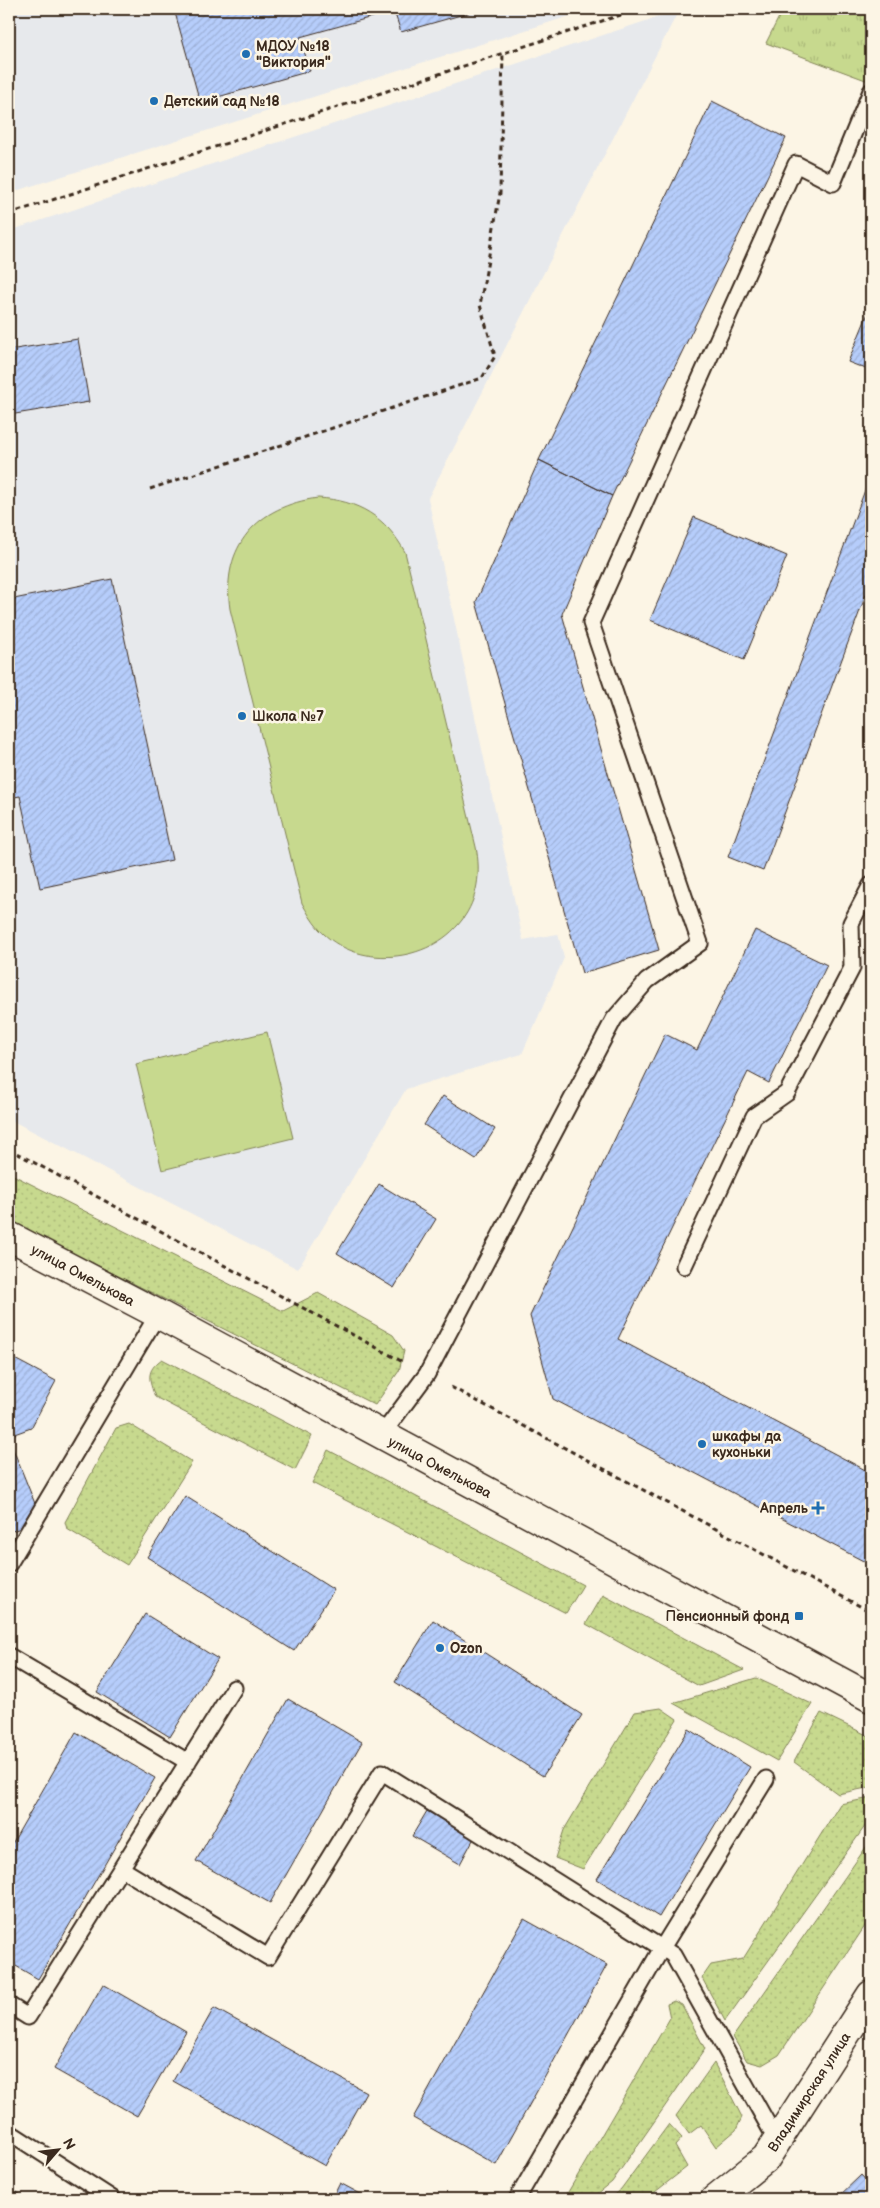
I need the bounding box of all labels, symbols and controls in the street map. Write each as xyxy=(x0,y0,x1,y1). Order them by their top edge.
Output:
place label: МДОУ №18 "Виктория" xyxy=(256,38,331,71)
marker: МДОУ №18 "Виктория" xyxy=(240,48,252,60)
place label: Детский сад №18 xyxy=(164,93,280,110)
marker: Детский сад №18 xyxy=(148,95,160,107)
place label: Школа №7 xyxy=(252,708,324,725)
marker: Школа №7 xyxy=(236,710,248,722)
street label: улица Омелькова xyxy=(28,1241,138,1310)
place label: шкафы да кухоньки xyxy=(712,1428,782,1461)
street label: улица Омелькова xyxy=(385,1433,495,1502)
marker: шкафы да кухоньки xyxy=(696,1438,708,1450)
place label: Апрель xyxy=(759,1500,809,1517)
marker: Апрель xyxy=(812,1502,824,1514)
place label: Пенсионный фонд xyxy=(666,1608,790,1625)
marker: Пенсионный фонд xyxy=(793,1610,805,1622)
place label: Ozon xyxy=(450,1640,483,1657)
marker: Ozon xyxy=(434,1642,446,1654)
street label: Владимирская улица xyxy=(764,2029,855,2155)
north arrow xyxy=(32,2126,82,2176)
text: N xyxy=(59,2135,79,2153)

